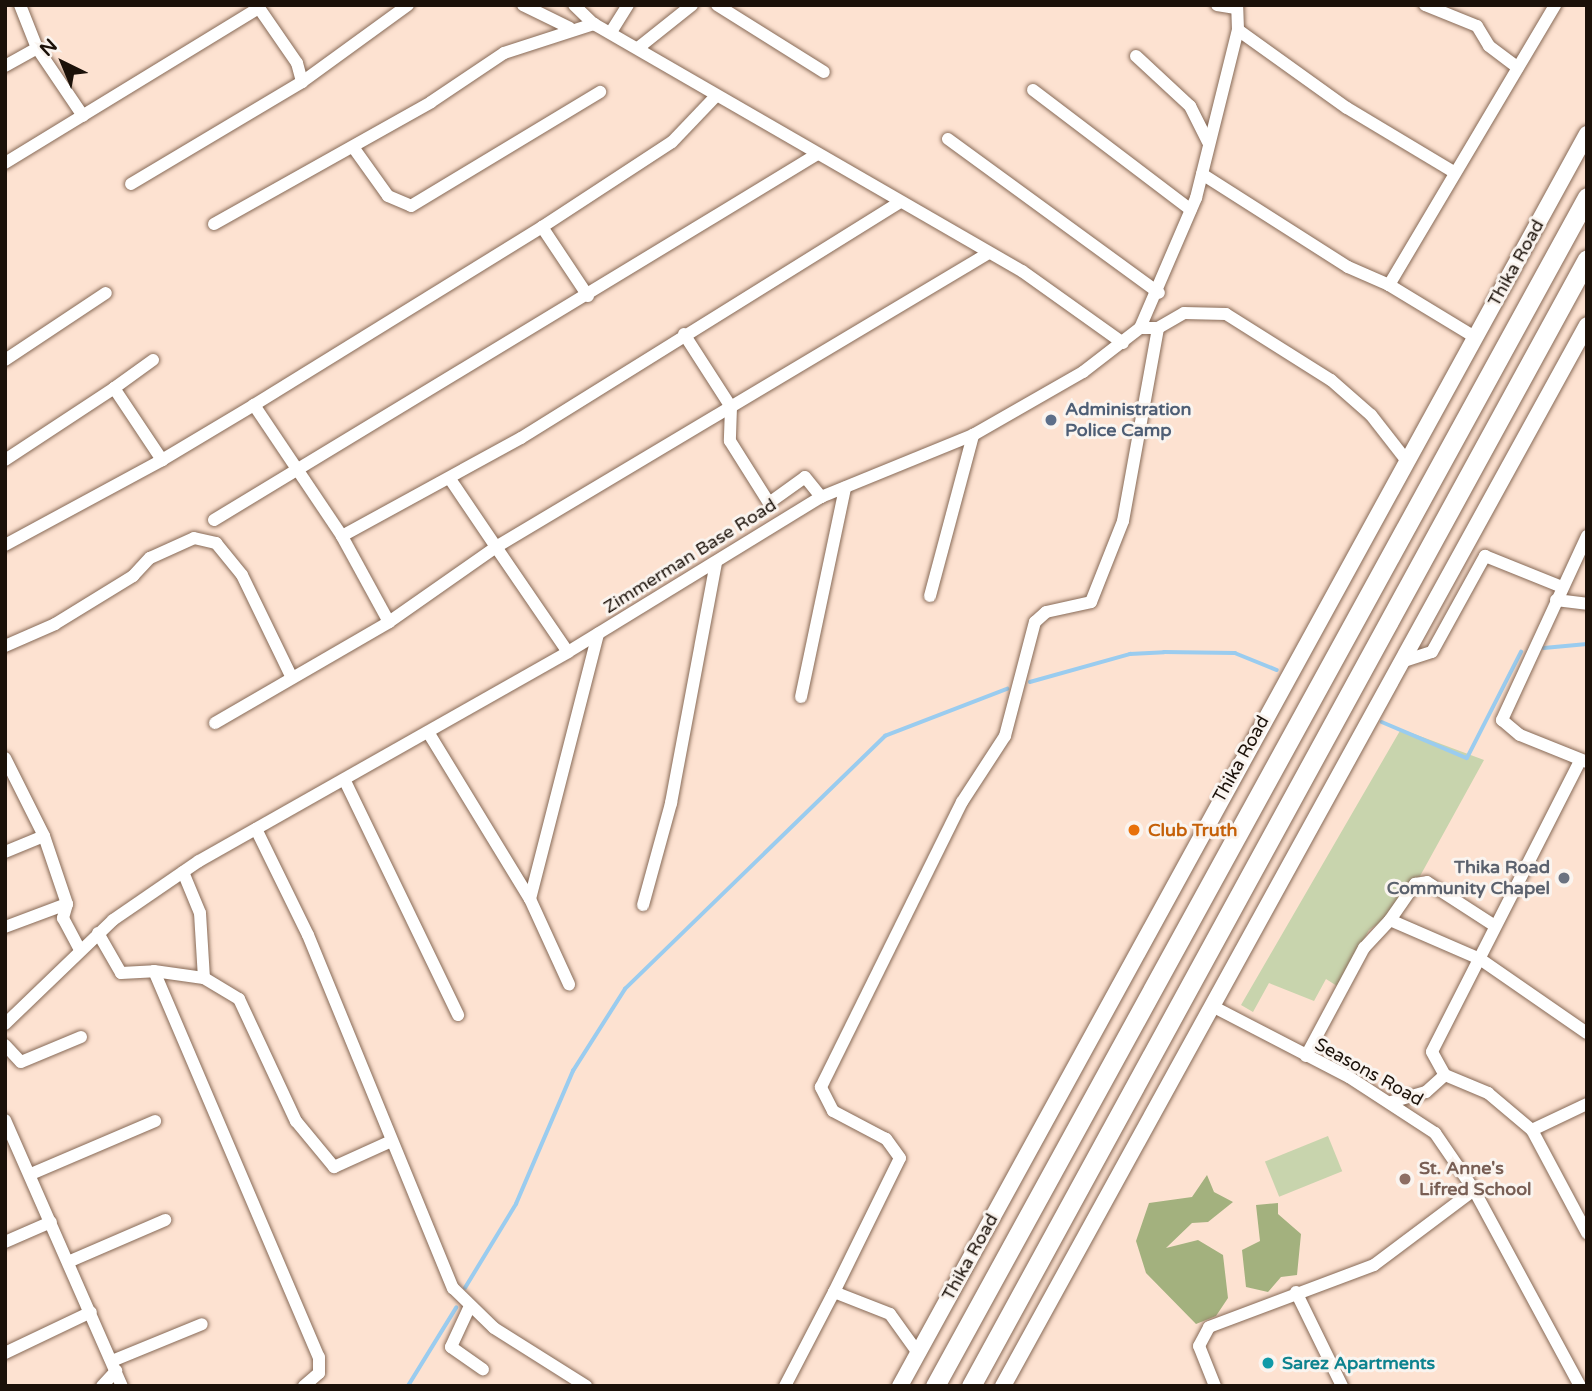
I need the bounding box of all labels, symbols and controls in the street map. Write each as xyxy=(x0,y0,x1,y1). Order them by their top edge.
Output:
north arrow xyxy=(28,28,98,98)
text: N xyxy=(36,34,62,61)
street label: Thika Road xyxy=(1483,216,1549,310)
place label: Administration Police Camp xyxy=(1065,399,1192,442)
marker: Administration Police Camp xyxy=(1043,412,1059,428)
street label: Zimmerman Base Road xyxy=(600,494,780,618)
street label: Thika Road xyxy=(1208,712,1274,806)
place label: Club Truth xyxy=(1148,819,1238,841)
marker: Club Truth xyxy=(1126,822,1142,838)
place label: Thika Road Community Chapel xyxy=(1387,857,1550,900)
marker: Thika Road Community Chapel xyxy=(1556,870,1572,886)
street label: Seasons Road xyxy=(1311,1033,1427,1111)
place label: St. Anne's Lifred School xyxy=(1419,1158,1532,1200)
marker: St. Anne's Lifred School xyxy=(1397,1171,1413,1187)
street label: Thika Road xyxy=(937,1210,1003,1304)
place label: Sarez Apartments xyxy=(1282,1352,1435,1374)
marker: Sarez Apartments xyxy=(1260,1355,1276,1371)

